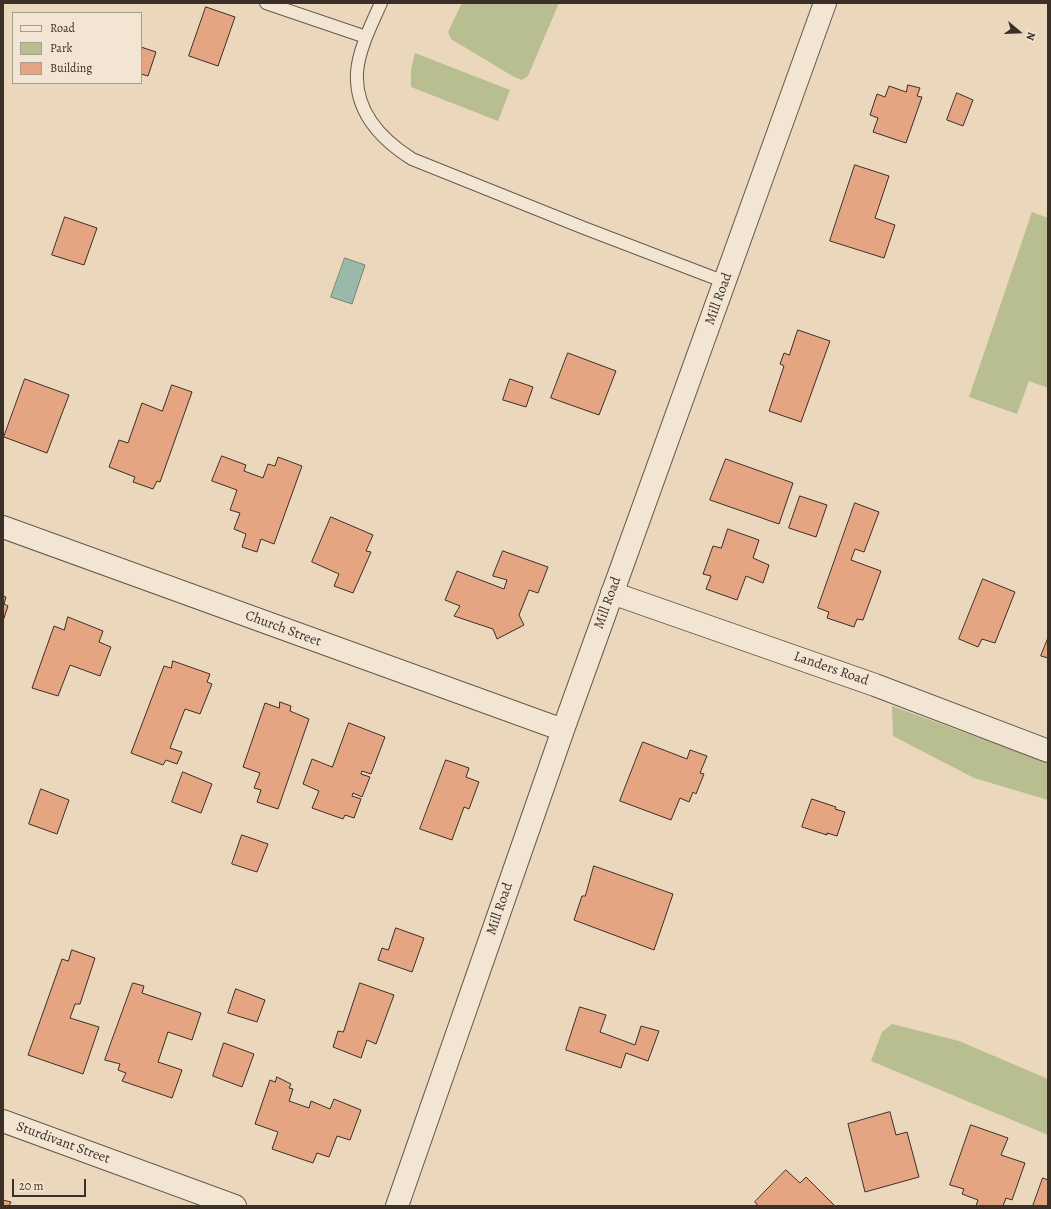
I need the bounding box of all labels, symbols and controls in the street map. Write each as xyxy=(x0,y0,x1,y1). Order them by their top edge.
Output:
legend xyxy=(12,12,142,84)
north arrow xyxy=(999,12,1039,52)
text: Road xyxy=(50,20,75,36)
text: N xyxy=(1022,30,1039,42)
text: Park xyxy=(50,40,73,56)
text: Building xyxy=(50,60,92,76)
street label: Mill Road xyxy=(702,271,736,327)
street label: Mill Road xyxy=(591,575,625,631)
street label: Church Street xyxy=(243,607,323,651)
street label: Landers Road xyxy=(791,648,871,690)
street label: Mill Road xyxy=(483,881,517,937)
street label: Sturdivant Street xyxy=(14,1118,112,1168)
scale bar xyxy=(14,1171,88,1197)
text: 20 m xyxy=(19,1178,43,1194)

